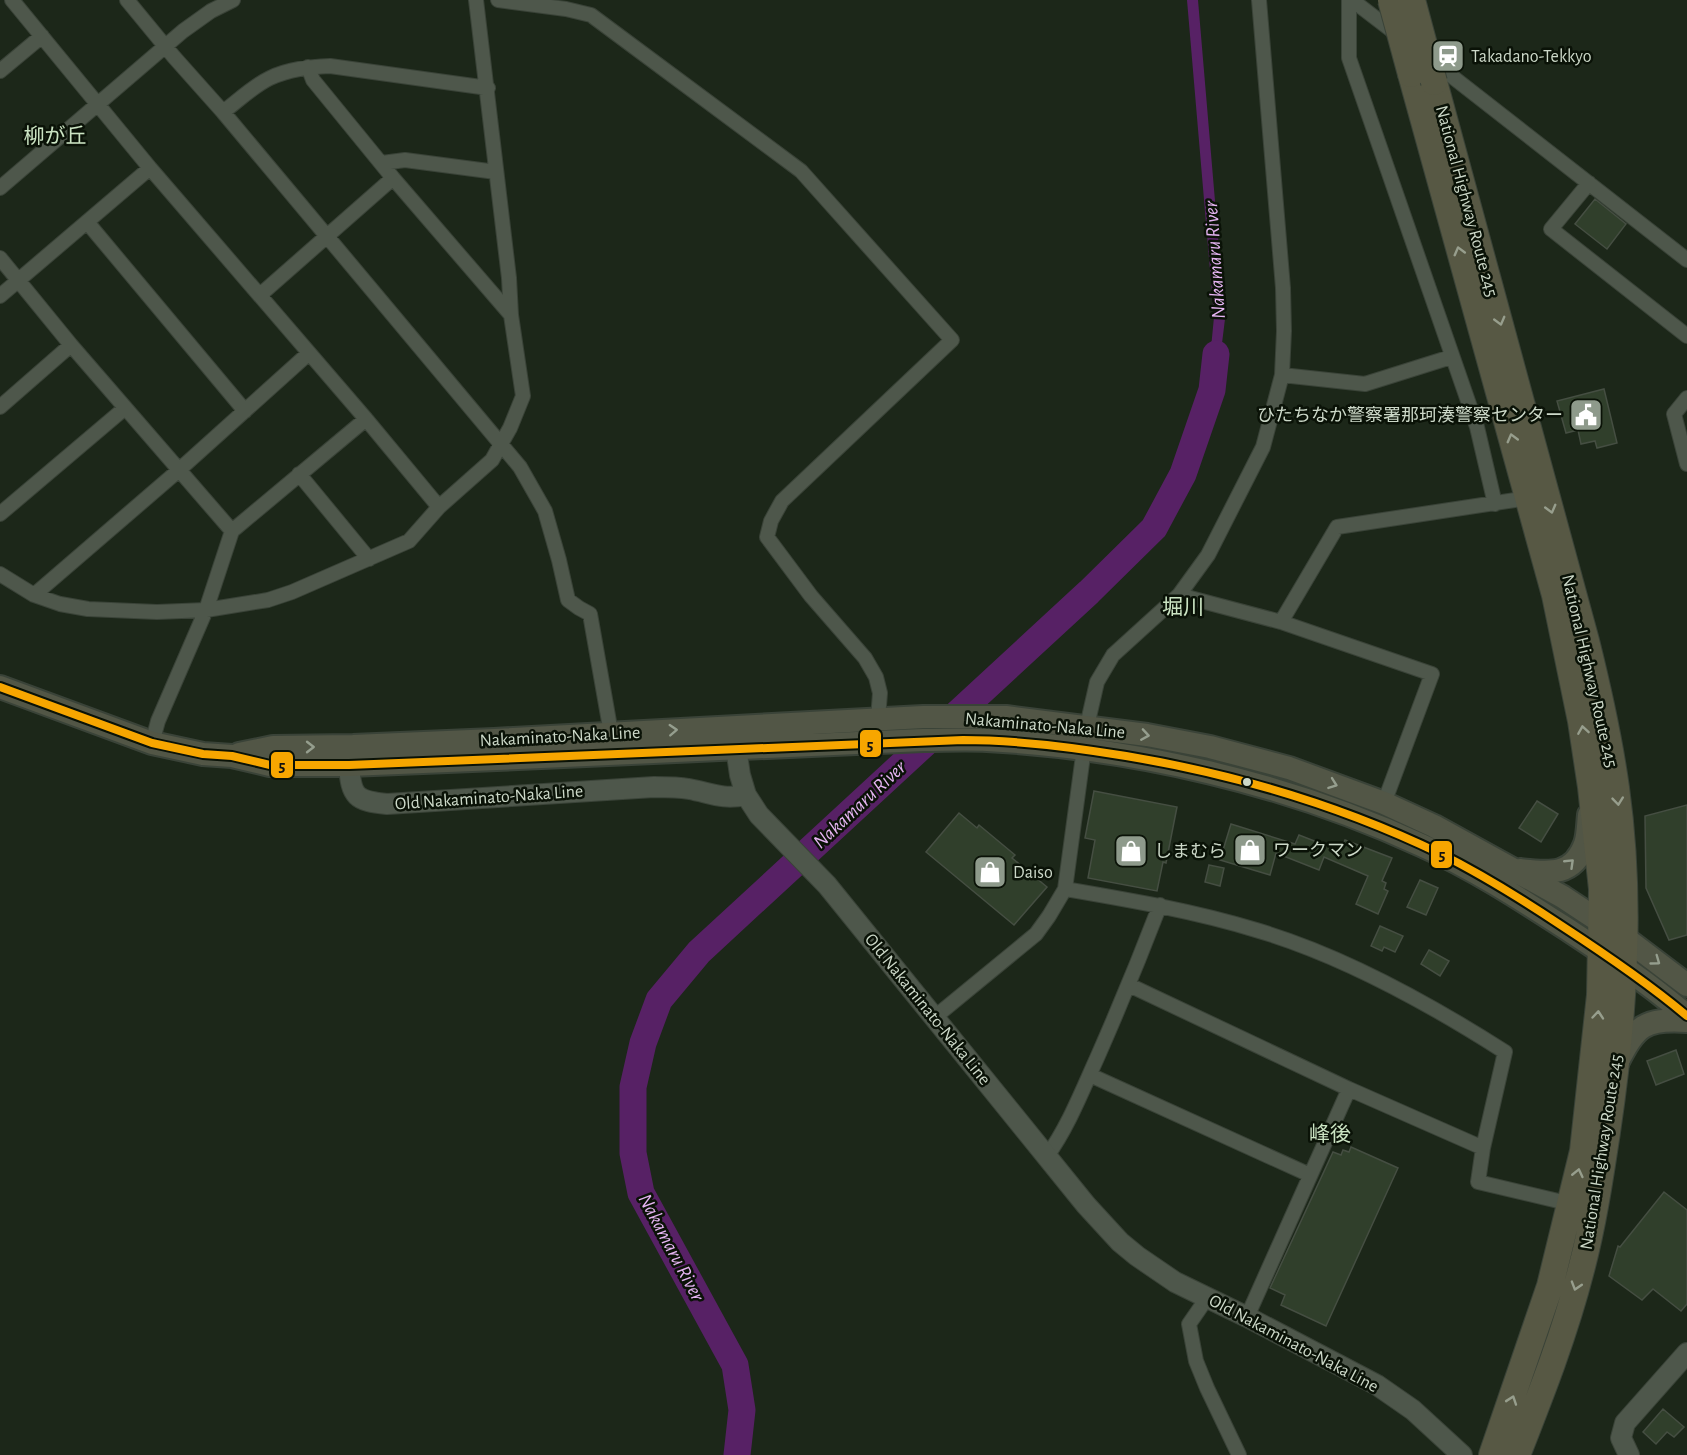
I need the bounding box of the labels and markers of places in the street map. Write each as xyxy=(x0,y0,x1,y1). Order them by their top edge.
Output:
station icon: Takadano-Tekkyo xyxy=(1430,38,1466,74)
place label: Takadano-Tekkyo xyxy=(1471,48,1592,66)
public building icon: ひたちなか警察署那珂湊警察センター xyxy=(1568,397,1604,433)
place label: ひたちなか警察署那珂湊警察センター xyxy=(1257,405,1563,425)
unlabelled marker xyxy=(1241,776,1253,788)
shop icon: ワークマン xyxy=(1232,832,1268,868)
shop icon: しまむら xyxy=(1113,833,1149,869)
place label: ワークマン xyxy=(1273,841,1363,860)
place label: しまむら xyxy=(1154,842,1226,861)
shop icon: Daiso xyxy=(972,854,1008,890)
place label: Daiso xyxy=(1013,864,1053,882)

